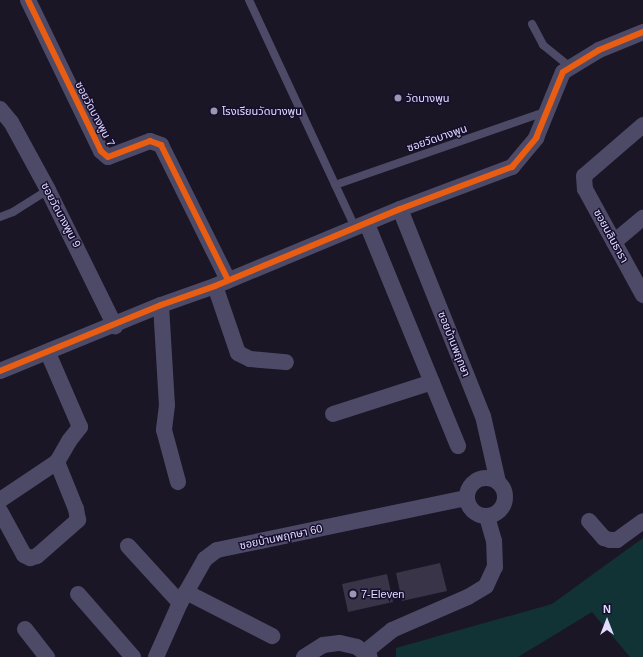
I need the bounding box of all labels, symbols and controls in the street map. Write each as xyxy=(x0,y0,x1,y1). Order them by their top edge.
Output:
street label: ซอยวัดบางพูน 7 xyxy=(72,79,118,149)
place label: วัดบางพูน xyxy=(406,91,450,105)
marker: วัดบางพูน xyxy=(393,93,403,103)
place label: โรงเรียนวัดบางพูน xyxy=(222,104,302,118)
marker: โรงเรียนวัดบางพูน xyxy=(209,106,219,116)
street label: ซอยวัดบางพูน xyxy=(405,122,469,154)
street label: ซอยวัดบางพูน 9 xyxy=(38,180,84,250)
street label: ซอยนลินธารา xyxy=(591,207,631,265)
street label: ซอยบ้านพฤกษา xyxy=(435,309,473,379)
street label: ซอยบ้านพฤกษา 60 xyxy=(238,522,324,552)
place label: 7-Eleven xyxy=(361,587,404,601)
marker: 7-Eleven xyxy=(348,589,358,599)
north arrow xyxy=(587,601,627,641)
text: N xyxy=(603,603,611,615)

